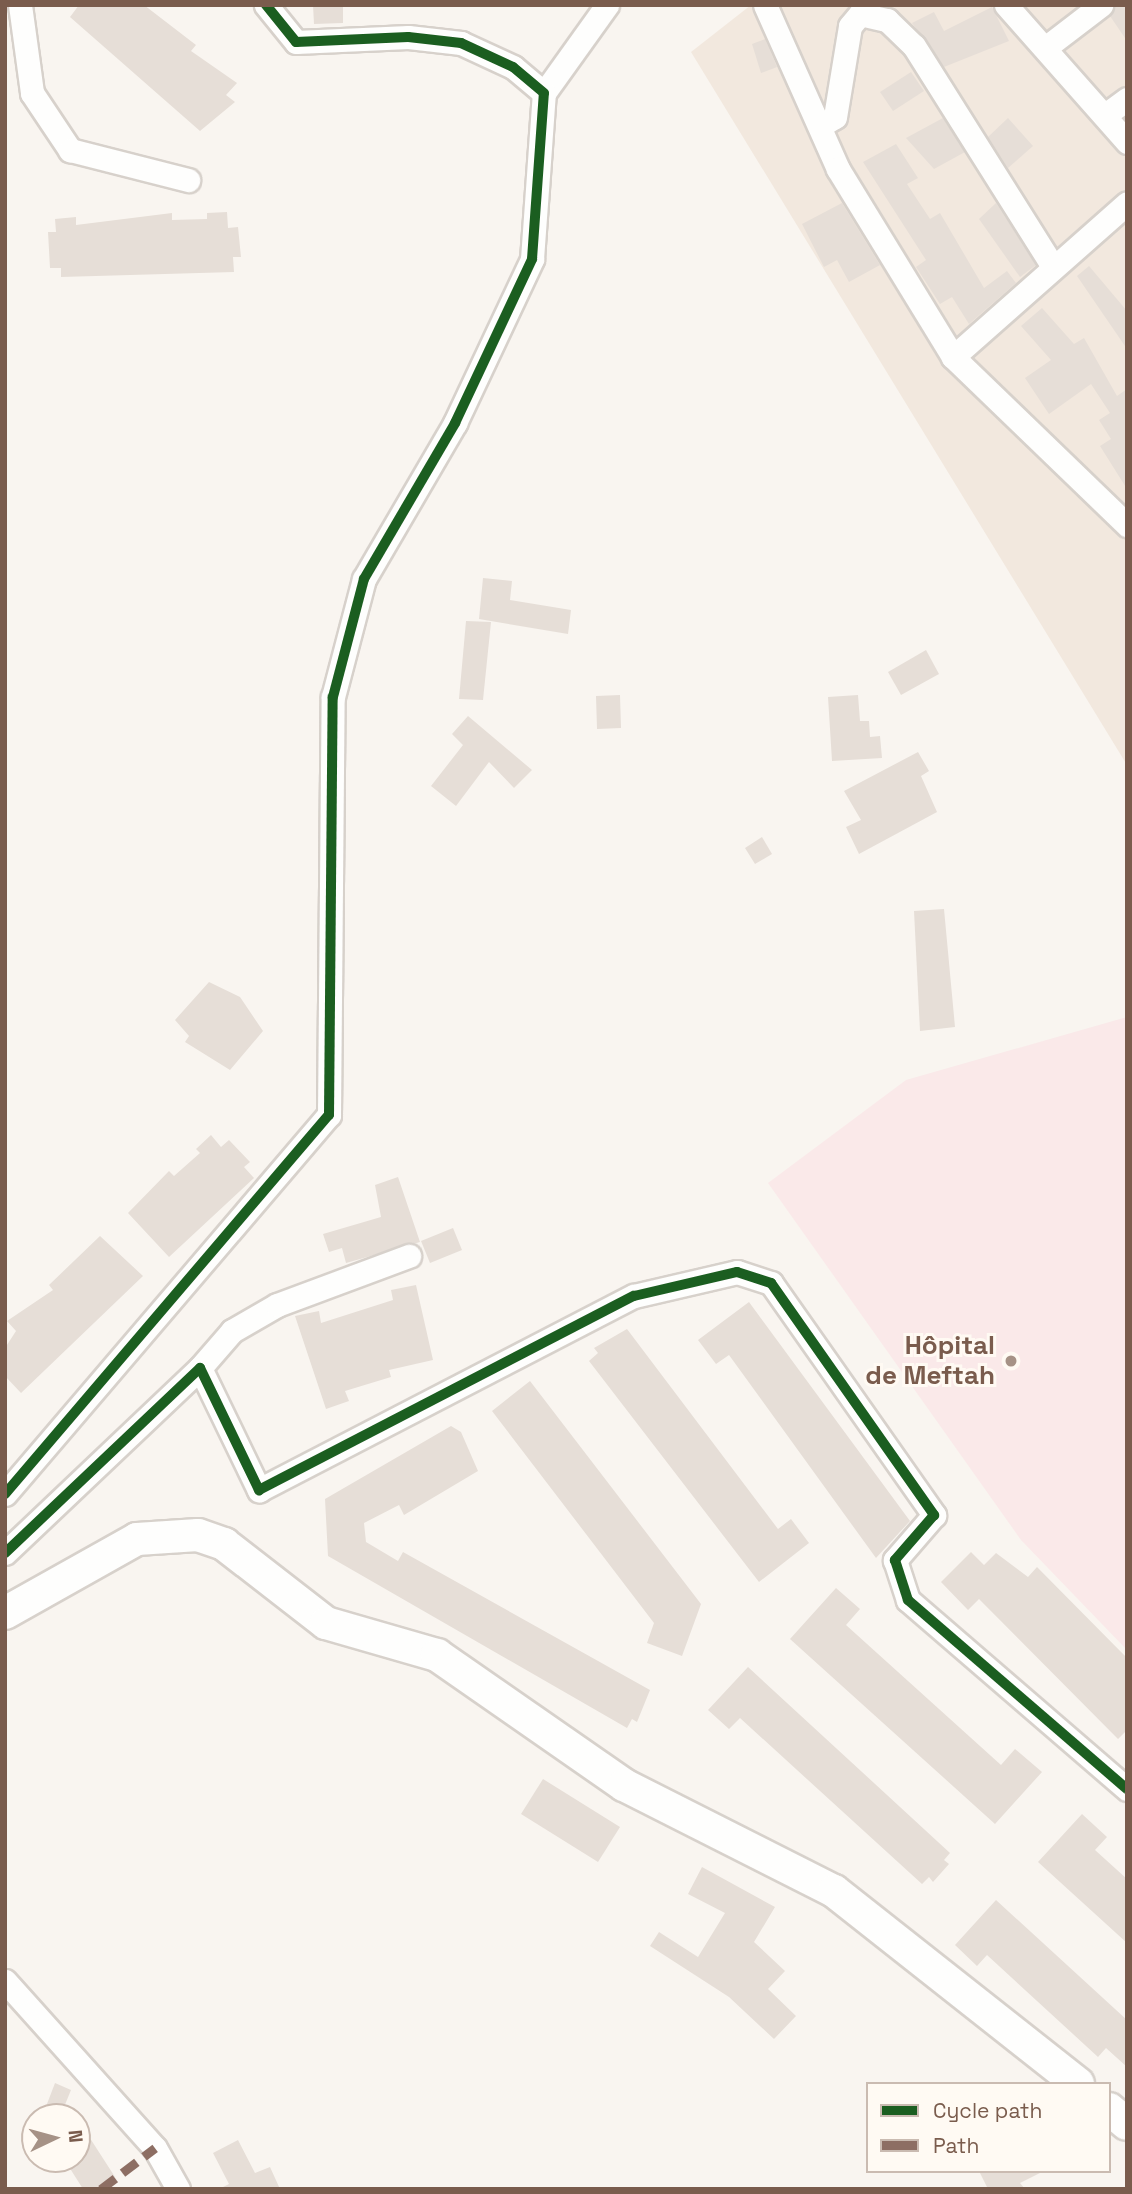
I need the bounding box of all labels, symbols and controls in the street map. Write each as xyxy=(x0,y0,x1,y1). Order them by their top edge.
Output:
place label: Hôpital de Meftah xyxy=(865,1330,995,1392)
marker: Hôpital de Meftah xyxy=(1001,1351,1021,1371)
legend xyxy=(866,2082,1111,2173)
text: Cycle path xyxy=(933,2097,1042,2124)
north arrow xyxy=(21,2103,91,2173)
text: N xyxy=(62,2129,88,2144)
text: Path xyxy=(933,2132,979,2159)

